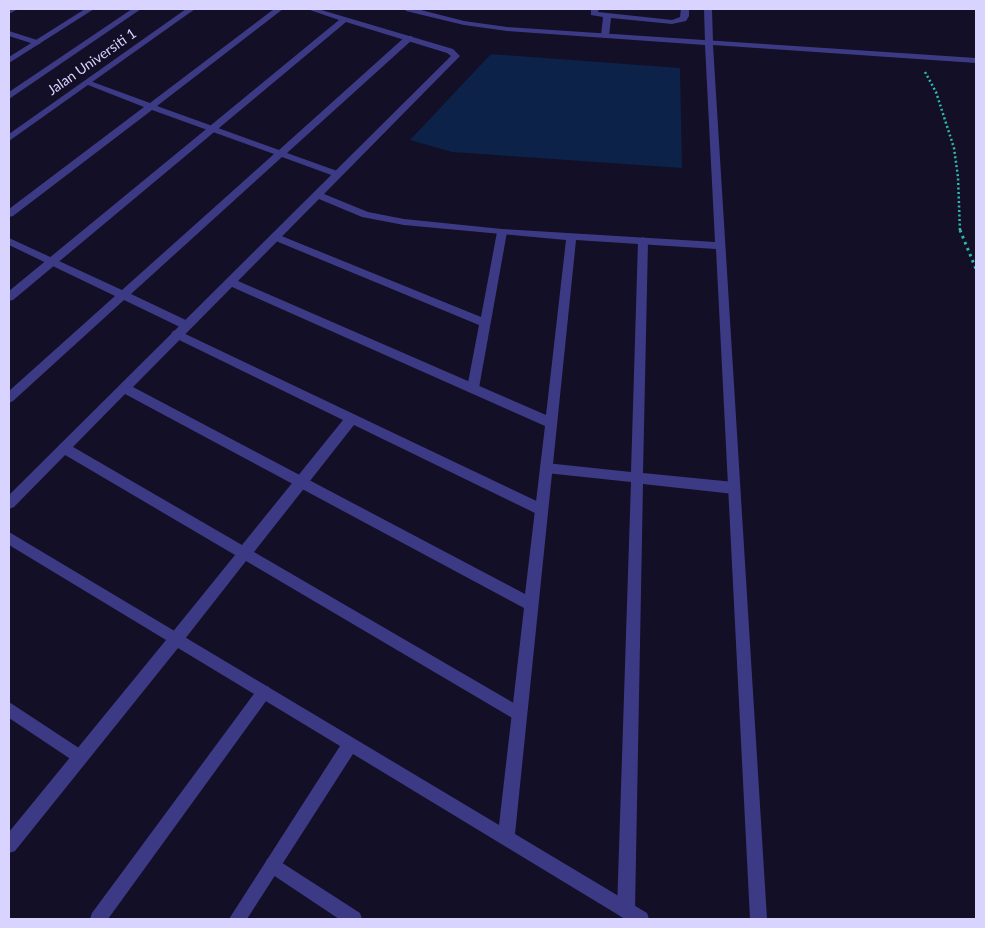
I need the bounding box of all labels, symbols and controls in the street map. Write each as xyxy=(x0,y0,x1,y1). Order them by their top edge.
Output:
street label: Jalan Universiti 1 xyxy=(44,25,140,99)

